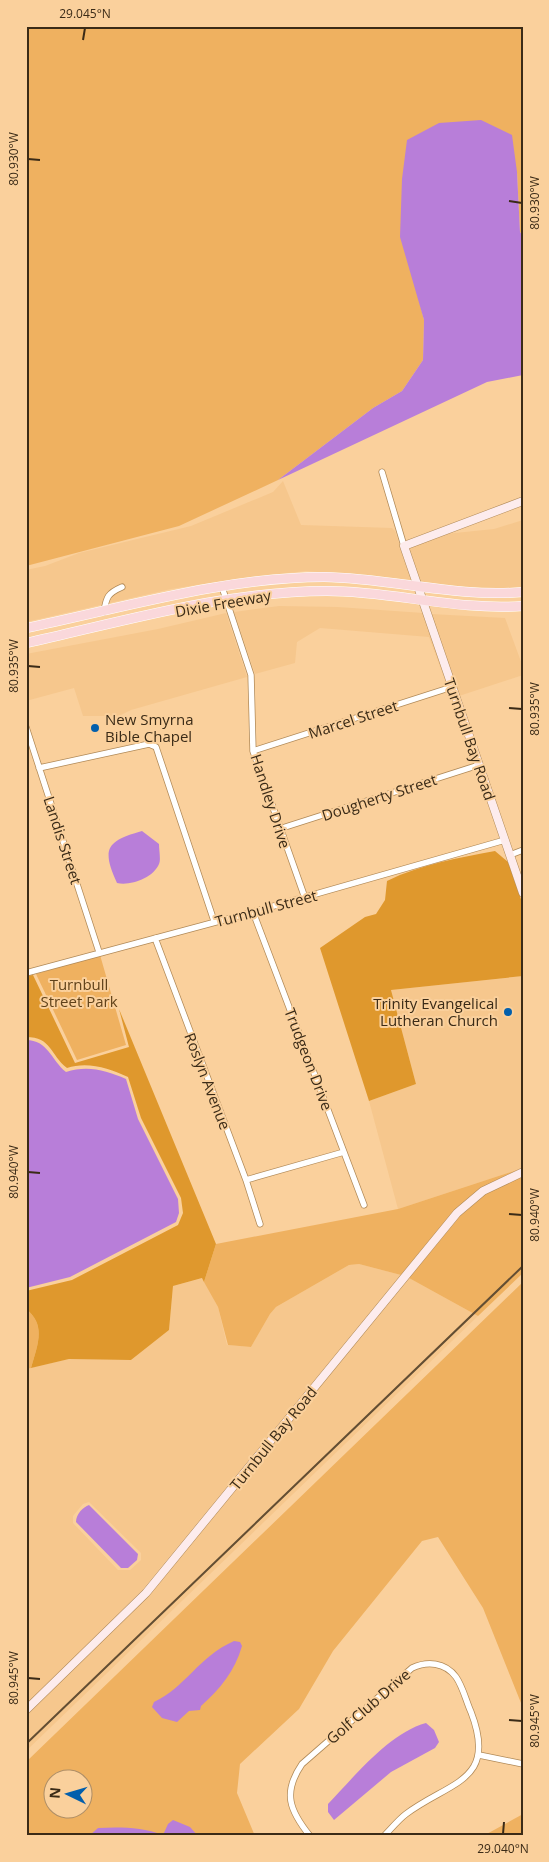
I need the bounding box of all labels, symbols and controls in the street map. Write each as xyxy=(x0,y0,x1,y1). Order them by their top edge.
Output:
text: 29.045°N xyxy=(59,5,111,22)
text: 80.930°W xyxy=(5,132,22,186)
text: 80.930°W xyxy=(526,176,543,230)
street label: Dixie Freeway xyxy=(174,585,273,621)
text: 80.935°W xyxy=(5,639,22,693)
street label: Turnbull Bay Road xyxy=(440,675,500,803)
text: 80.935°W xyxy=(526,682,543,736)
street label: Marcel Street xyxy=(306,695,400,743)
place label: New Smyrna Bible Chapel xyxy=(105,709,194,746)
marker: New Smyrna Bible Chapel xyxy=(89,722,101,734)
street label: Handley Drive xyxy=(246,751,296,851)
street label: Dougherty Street xyxy=(319,769,439,825)
street label: Landis Street xyxy=(39,794,87,886)
street label: Turnbull Street xyxy=(213,885,319,931)
park label: Turnbull Street Park xyxy=(40,974,118,1011)
place label: Trinity Evangelical Lutheran Church xyxy=(373,993,498,1030)
street label: Trudgeon Drive xyxy=(280,1005,338,1113)
marker: Trinity Evangelical Lutheran Church xyxy=(502,1006,514,1018)
street label: Roslyn Avenue xyxy=(180,1030,236,1132)
text: 80.940°W xyxy=(5,1145,22,1199)
text: 80.940°W xyxy=(526,1188,543,1242)
street label: Turnbull Bay Road xyxy=(225,1382,321,1494)
text: 80.945°W xyxy=(5,1651,22,1705)
street label: Golf Club Drive xyxy=(322,1664,414,1748)
text: 80.945°W xyxy=(526,1694,543,1748)
north arrow xyxy=(42,1770,92,1820)
text: N xyxy=(45,1786,65,1799)
text: 29.040°N xyxy=(477,1840,529,1857)

